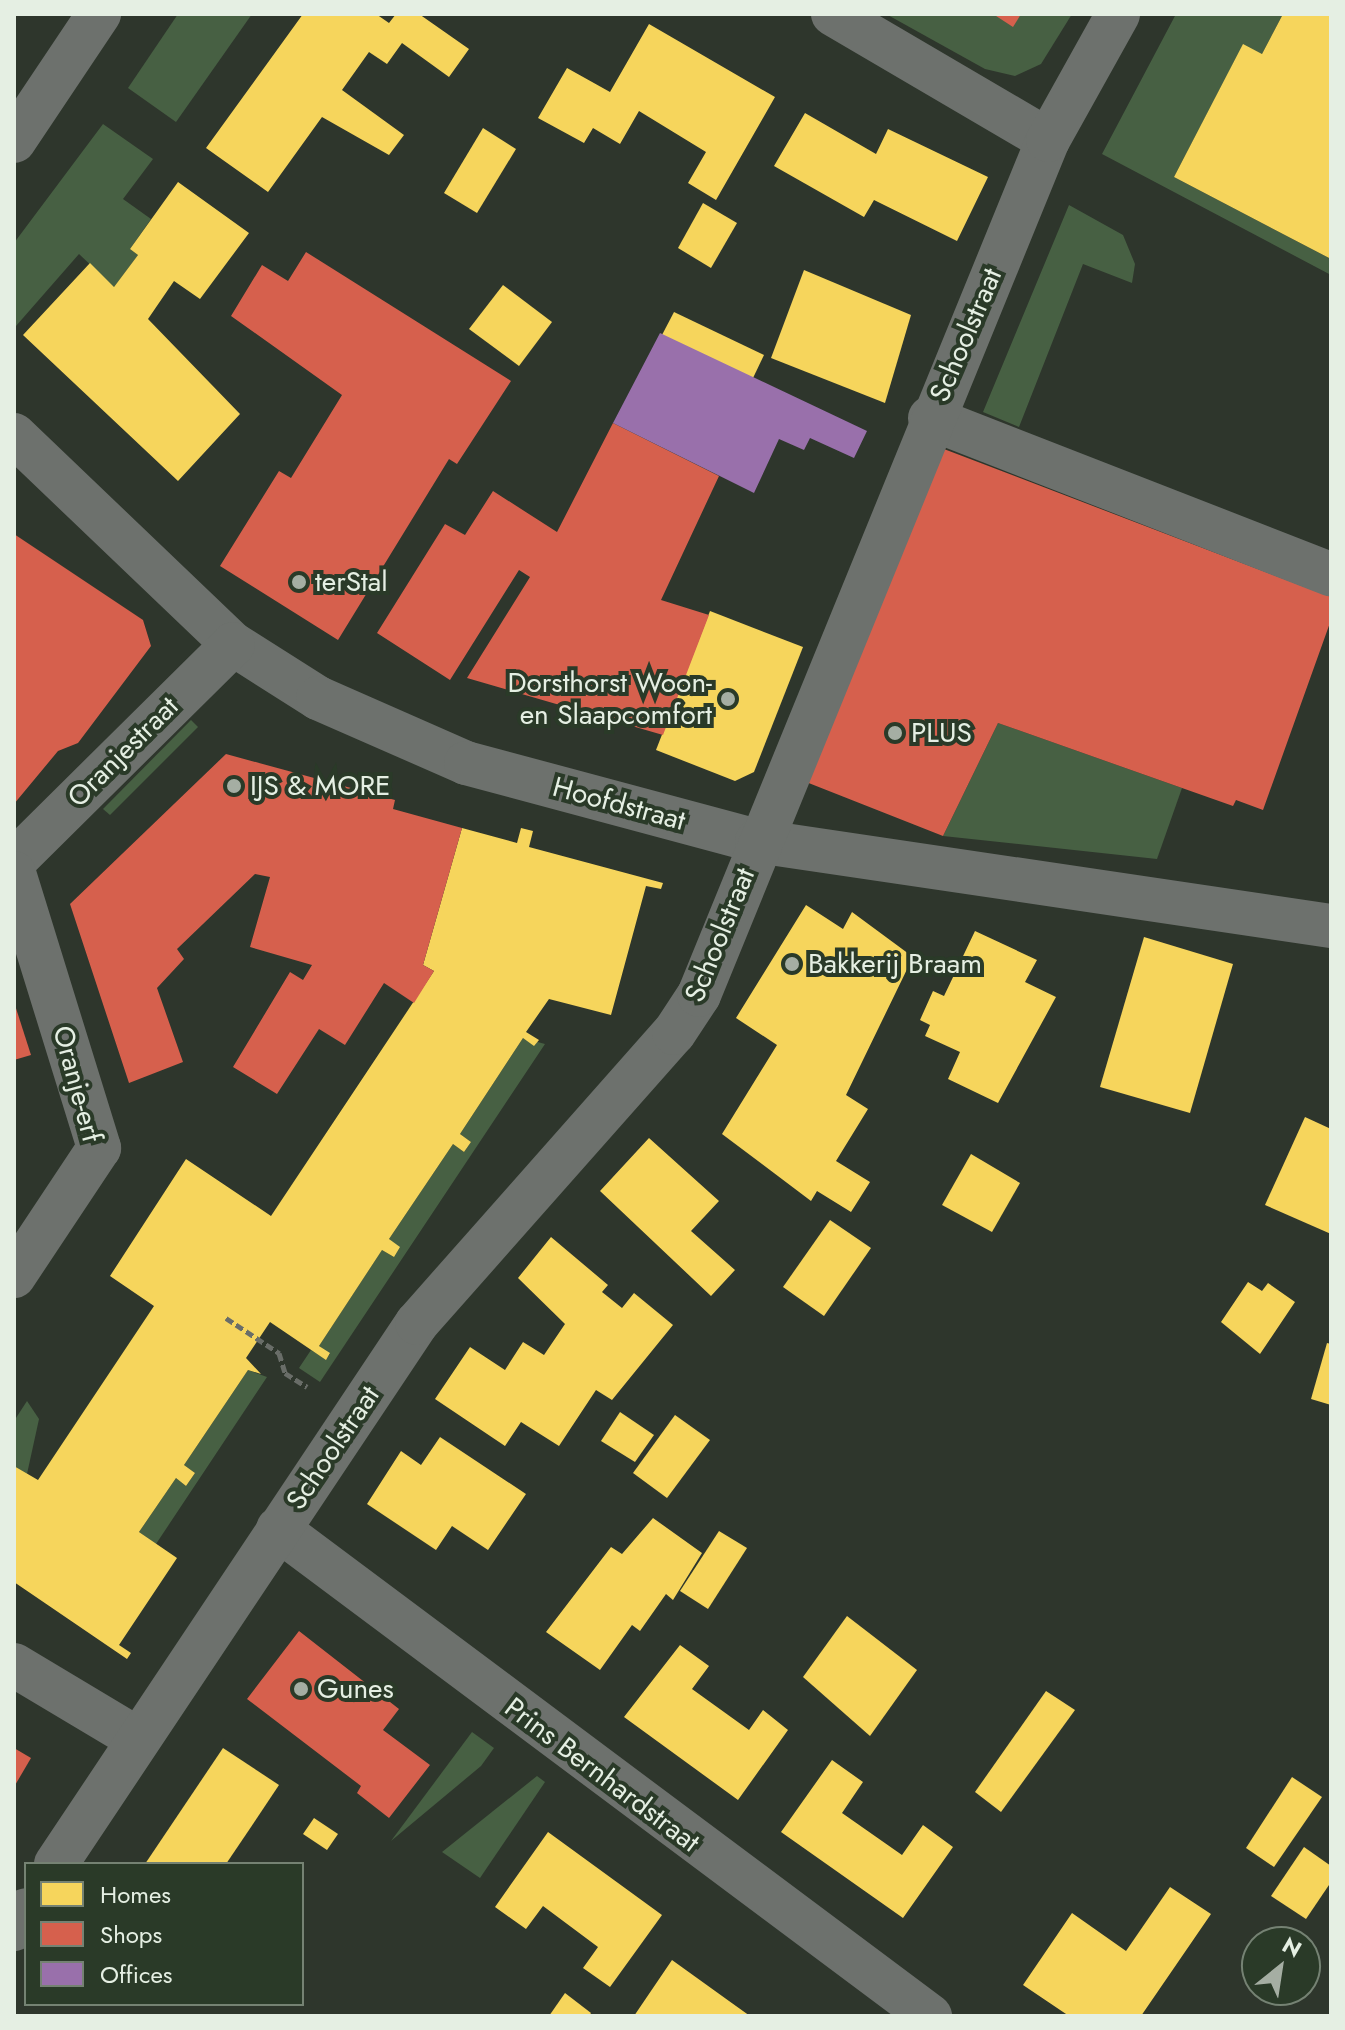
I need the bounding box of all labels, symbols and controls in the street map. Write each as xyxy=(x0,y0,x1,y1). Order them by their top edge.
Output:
street label: Schoolstraat xyxy=(923,263,1009,407)
place label: terStal xyxy=(315,565,388,599)
marker: terStal xyxy=(290,573,308,591)
place label: Dorsthorst Woon- en Slaapcomfort xyxy=(507,666,712,732)
street label: Oranjestraat xyxy=(61,690,185,814)
marker: Dorsthorst Woon- en Slaapcomfort xyxy=(719,690,737,708)
place label: PLUS xyxy=(911,716,972,750)
marker: PLUS xyxy=(886,724,904,742)
place label: IJS & MORE xyxy=(250,769,391,803)
street label: Hoofdstraat xyxy=(549,770,689,838)
marker: IJS & MORE xyxy=(225,777,243,795)
street label: Schoolstraat xyxy=(678,863,762,1007)
place label: Bakkerij Braam xyxy=(808,947,982,981)
marker: Bakkerij Braam xyxy=(783,955,801,973)
street label: Oranje-erf xyxy=(45,1022,109,1146)
street label: Schoolstraat xyxy=(279,1380,387,1516)
place label: Gunes xyxy=(317,1672,394,1706)
marker: Gunes xyxy=(292,1680,310,1698)
street label: Prins Bernhardstraat xyxy=(498,1691,706,1859)
legend xyxy=(24,1862,304,2006)
text: Homes xyxy=(100,1877,171,1912)
text: Shops xyxy=(100,1917,162,1952)
north arrow xyxy=(1241,1926,1321,2006)
text: N xyxy=(1276,1929,1308,1965)
text: Offices xyxy=(100,1957,172,1992)

